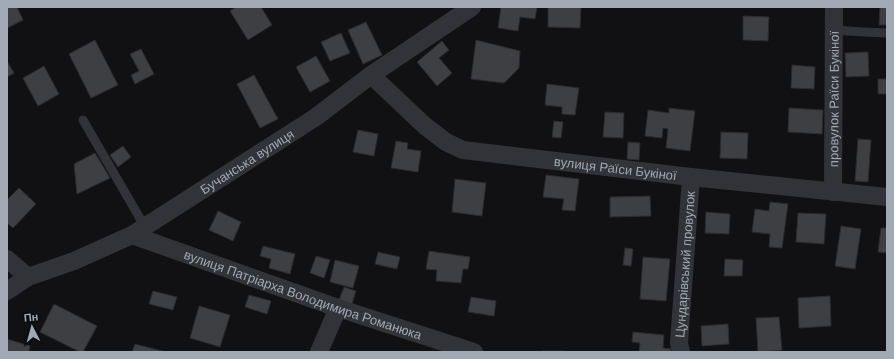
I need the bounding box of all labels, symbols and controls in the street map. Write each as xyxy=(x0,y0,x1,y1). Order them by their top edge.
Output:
street label: провулок Раїси Букіної xyxy=(825,30,842,167)
street label: Бучанська вулиця xyxy=(197,125,297,198)
street label: вулиця Раїси Букіної xyxy=(553,152,678,184)
street label: Цундарівський провулок xyxy=(671,190,698,338)
street label: вулиця Патріарха Володимира Романюка xyxy=(182,246,425,343)
north arrow xyxy=(12,307,52,347)
text: Пн xyxy=(23,309,39,325)

